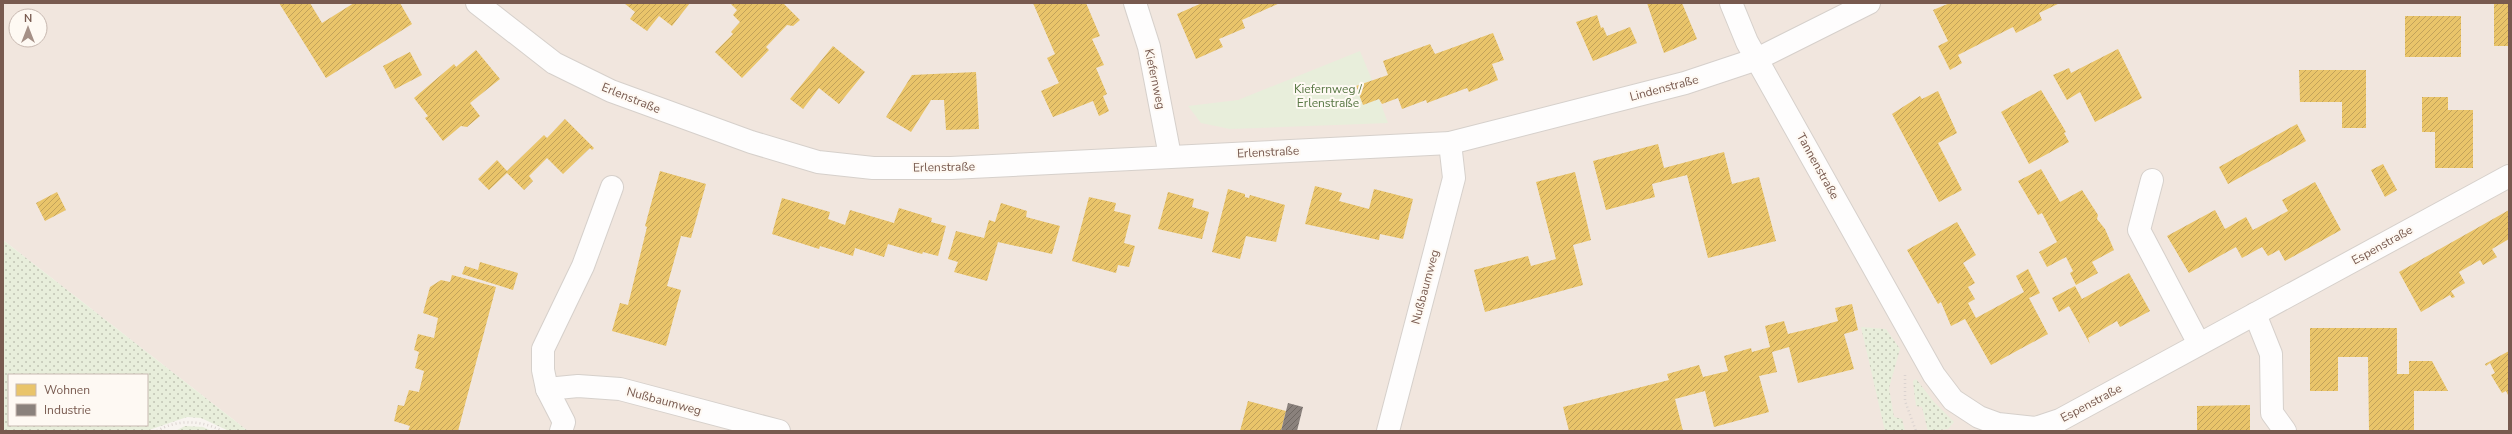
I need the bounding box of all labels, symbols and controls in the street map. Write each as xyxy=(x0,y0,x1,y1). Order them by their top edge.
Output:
north arrow xyxy=(8,8,48,48)
text: N xyxy=(24,11,32,26)
street label: Kiefernweg xyxy=(1141,47,1169,111)
street label: Lindenstraße xyxy=(1628,71,1700,105)
street label: Erlenstraße xyxy=(599,79,663,117)
park label: Kiefernweg / Erlenstraße xyxy=(1294,81,1363,111)
street label: Tannenstraße xyxy=(1793,130,1843,202)
street label: Erlenstraße xyxy=(1236,142,1300,162)
street label: Erlenstraße xyxy=(913,158,975,176)
street label: Espenstraße xyxy=(2349,222,2415,268)
street label: Nußbaumweg xyxy=(1407,248,1443,326)
legend xyxy=(8,374,148,426)
street label: Espenstraße xyxy=(2058,380,2124,426)
text: Wohnen xyxy=(44,382,90,398)
street label: Nußbaumweg xyxy=(625,383,703,419)
text: Industrie xyxy=(44,402,91,418)

